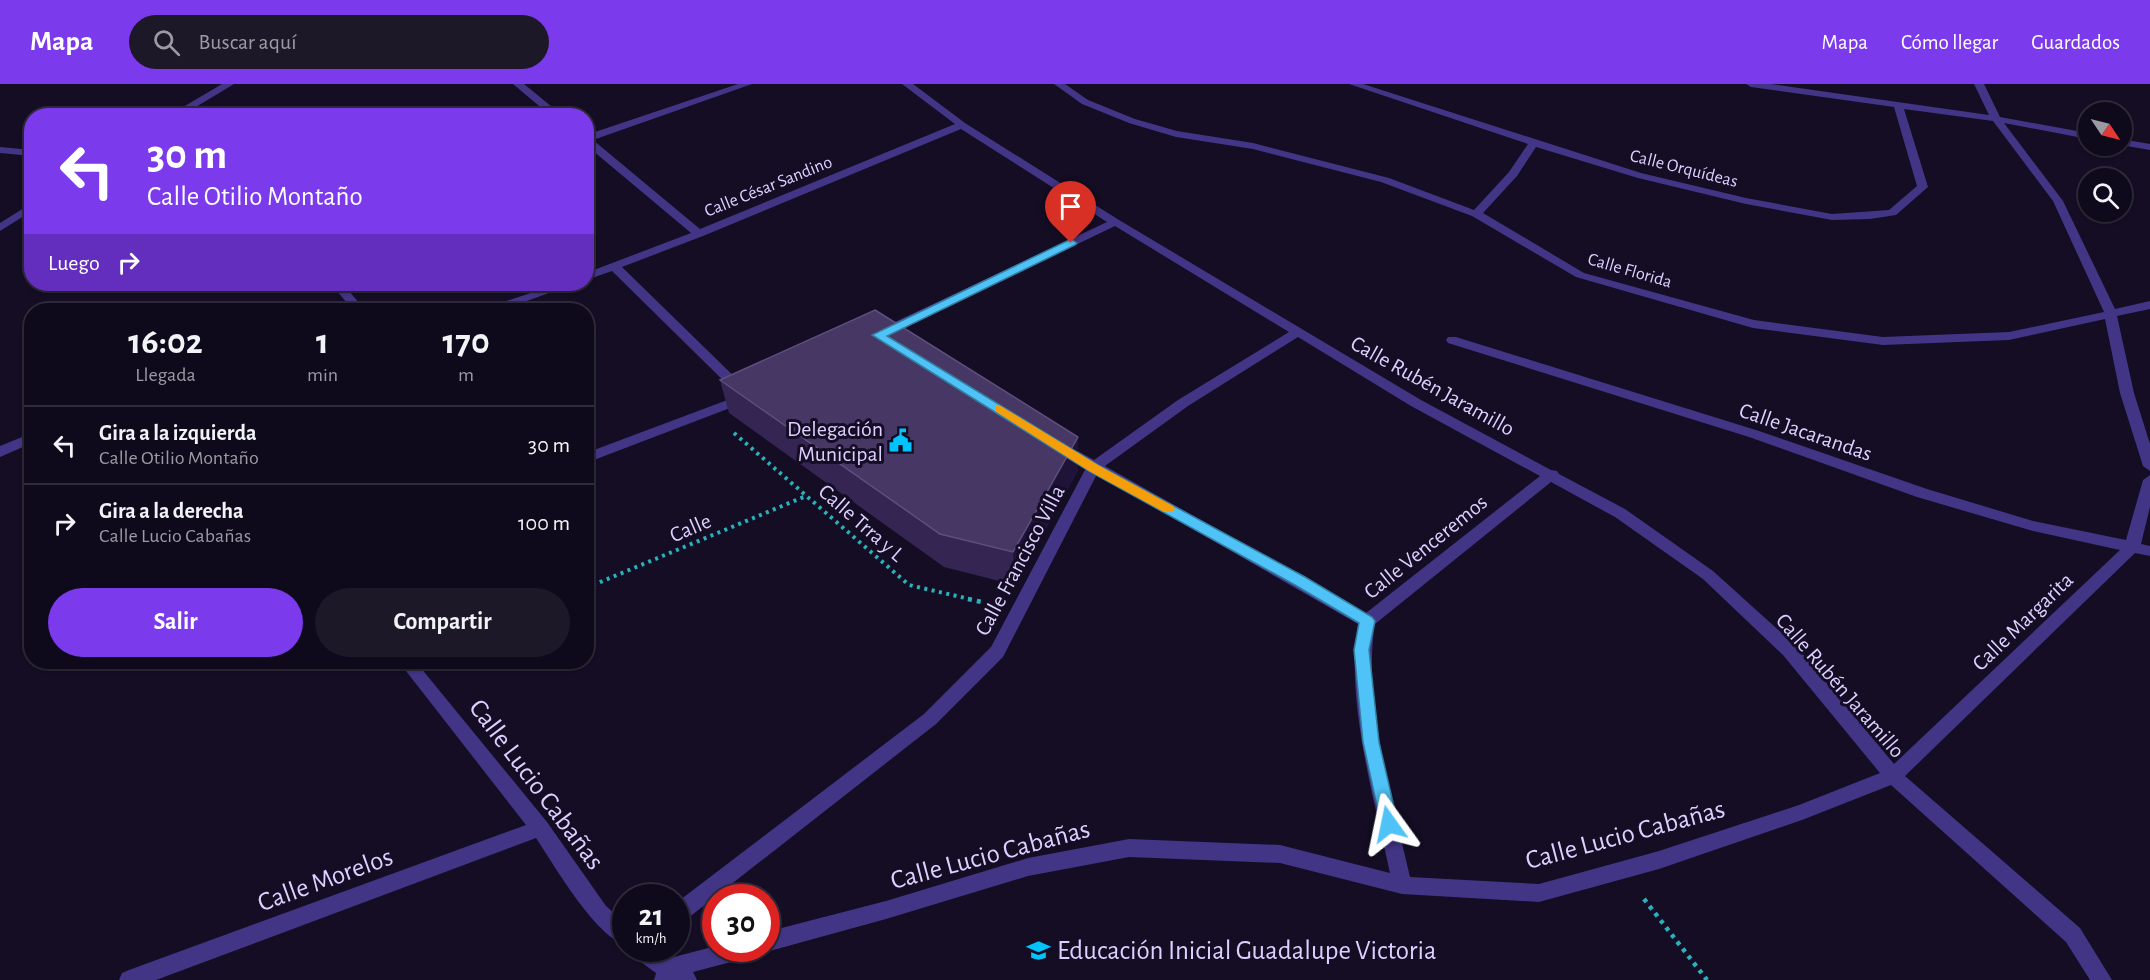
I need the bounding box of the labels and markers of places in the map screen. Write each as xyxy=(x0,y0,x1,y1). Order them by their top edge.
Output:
pin xyxy=(1045,181,1096,243)
place label: Delegación Municipal xyxy=(787,418,883,465)
public building icon: Delegación Municipal xyxy=(888,428,914,454)
school or university icon: Educación Inicial Guadalupe Victoria xyxy=(1026,937,1052,963)
place label: Educación Inicial Guadalupe Victoria xyxy=(1057,937,1436,964)

